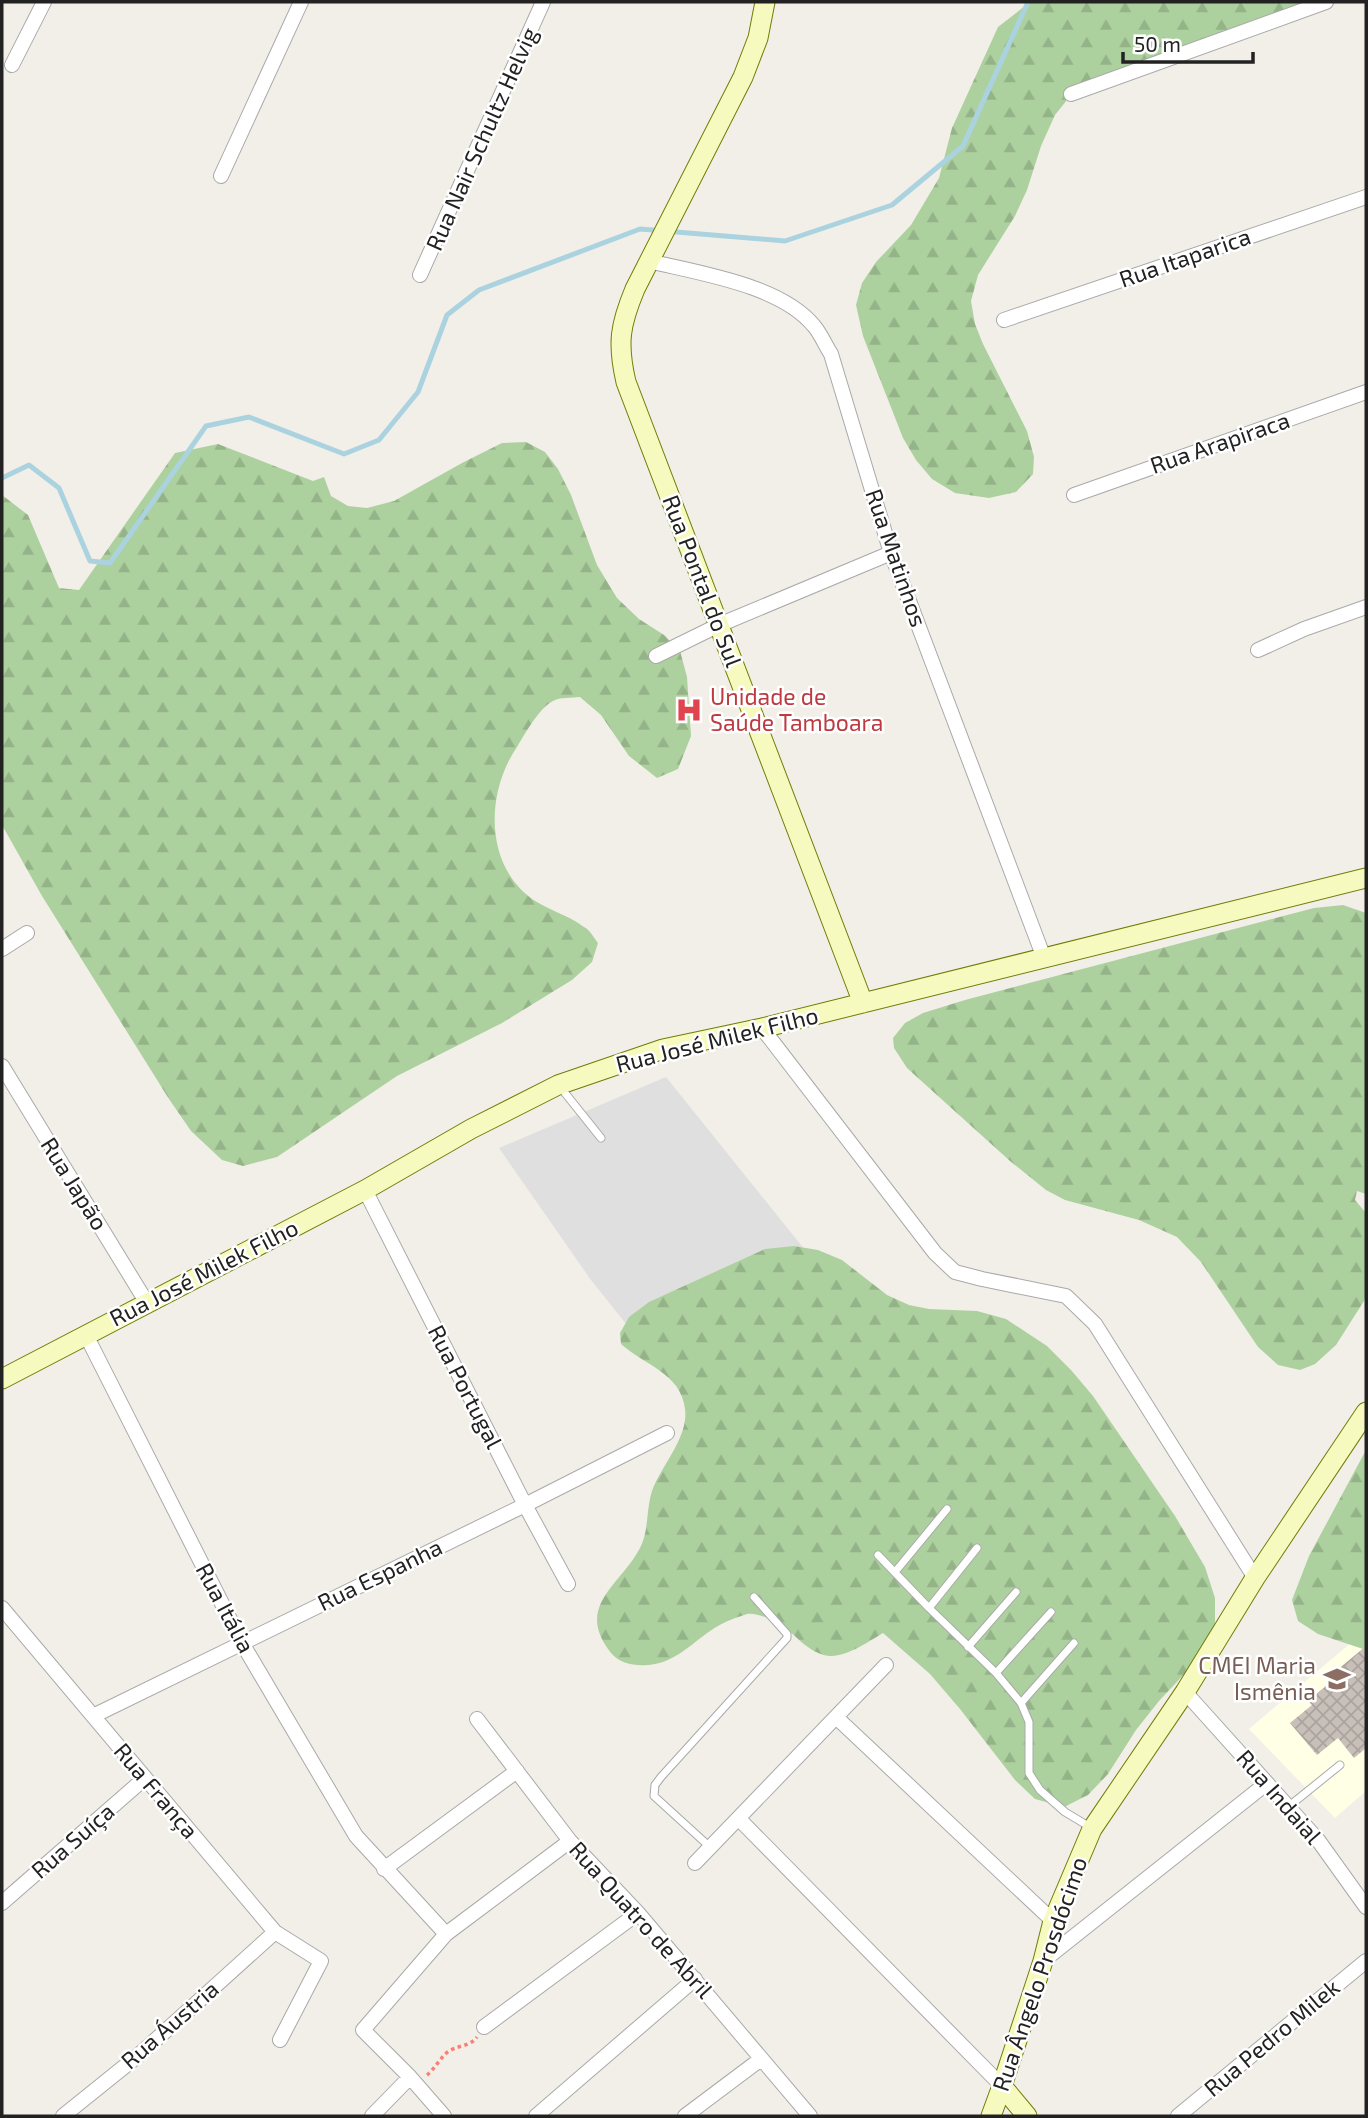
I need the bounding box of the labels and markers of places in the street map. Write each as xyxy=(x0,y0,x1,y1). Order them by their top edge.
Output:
place label: Unidade de Saúde Tamboara xyxy=(710,682,883,736)
hospital icon: Unidade de Saúde Tamboara xyxy=(674,695,704,725)
place label: CMEI Maria Ismênia xyxy=(1198,1651,1316,1705)
school or university icon: CMEI Maria Ismênia xyxy=(1322,1664,1352,1694)

